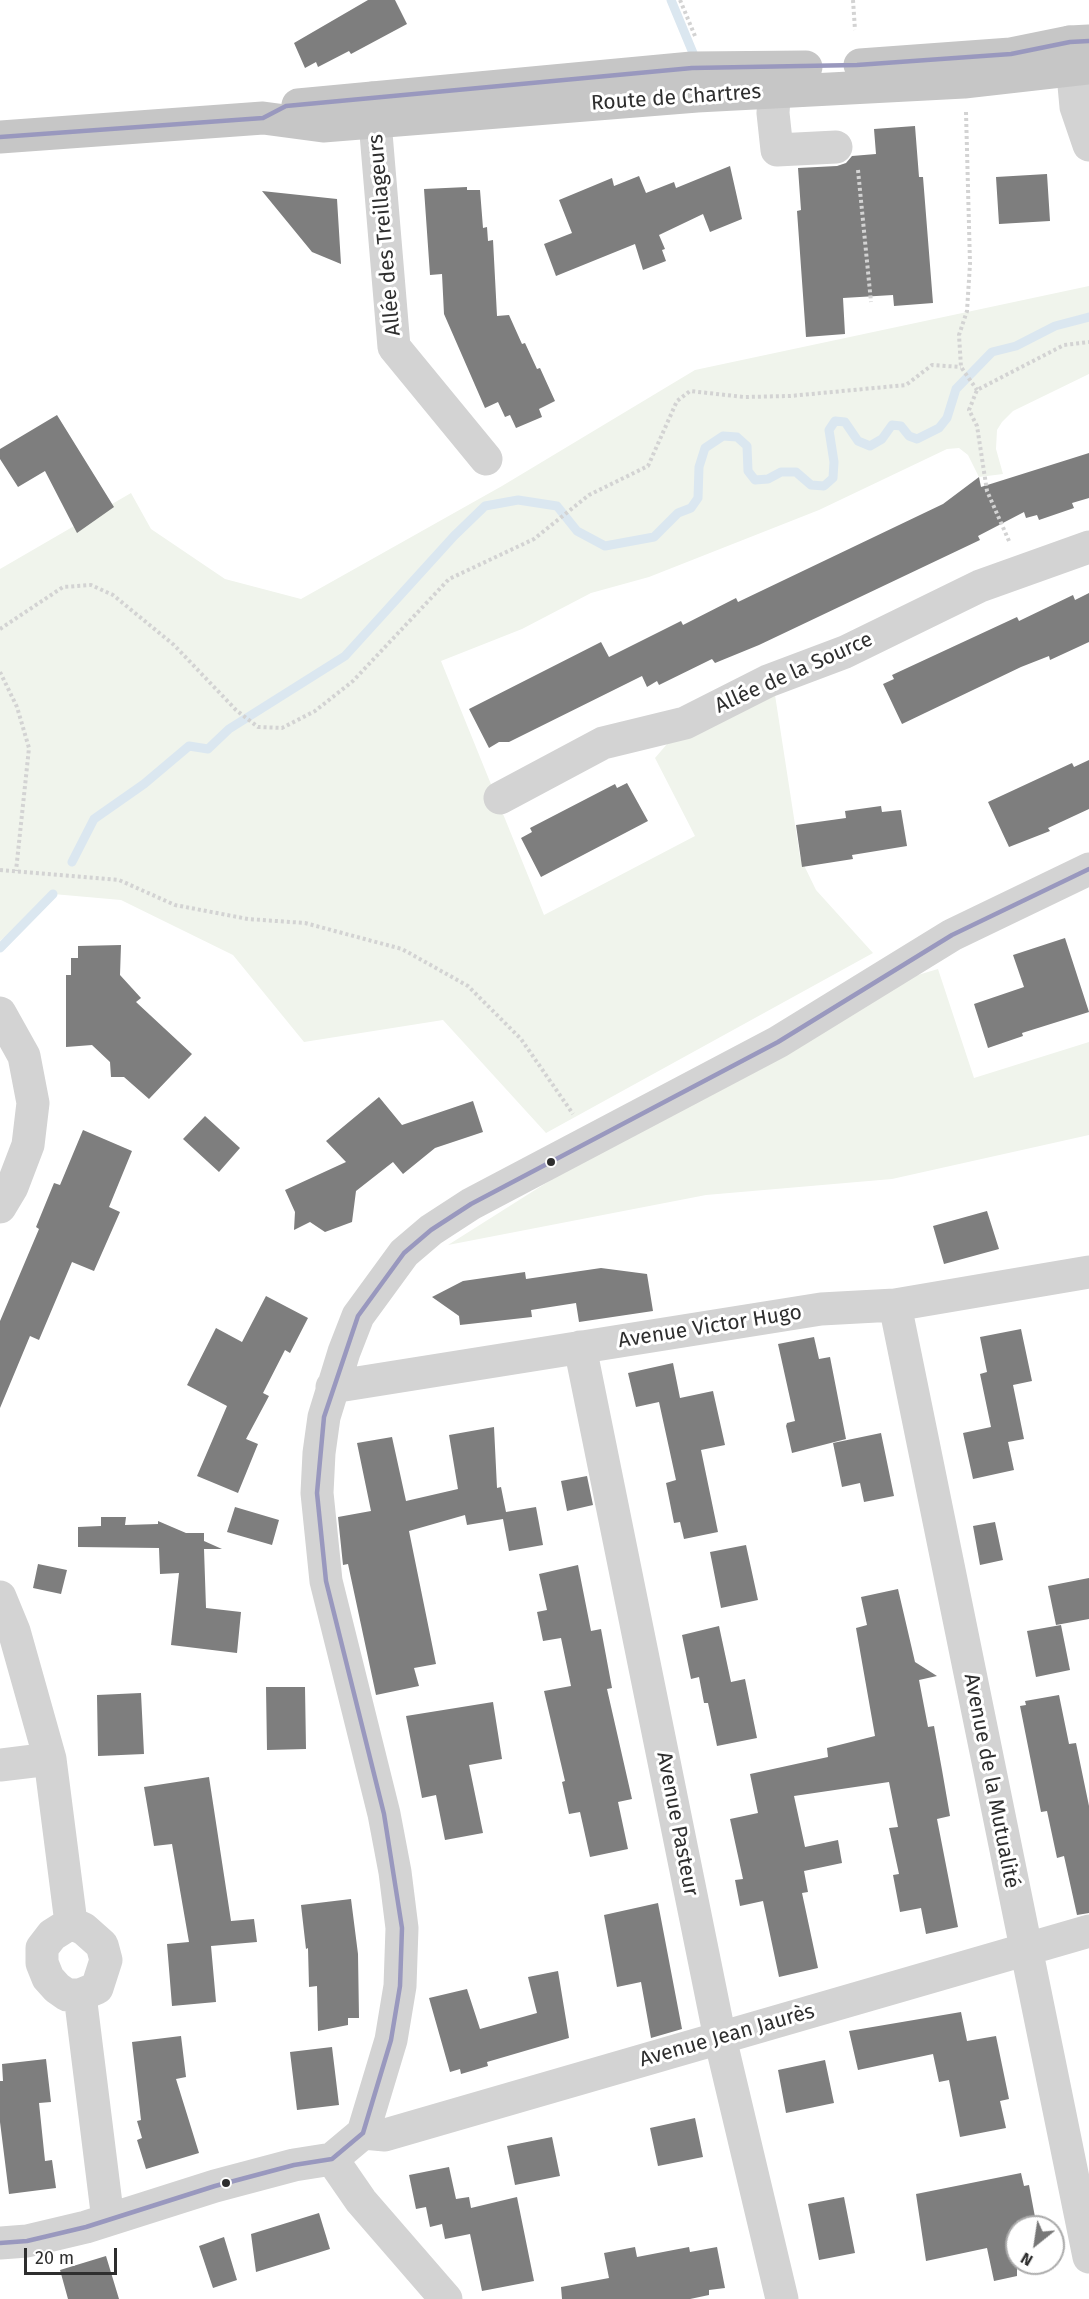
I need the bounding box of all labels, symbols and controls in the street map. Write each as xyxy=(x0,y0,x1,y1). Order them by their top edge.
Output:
street label: Route de Chartres xyxy=(590,79,762,117)
street label: Allée des Treillageurs xyxy=(364,133,406,337)
street label: Allée de la Source xyxy=(711,627,877,719)
unlabelled marker xyxy=(545,1156,557,1168)
street label: Avenue Victor Hugo xyxy=(616,1300,804,1354)
street label: Avenue de la Mutualité xyxy=(958,1671,1024,1891)
street label: Avenue Pasteur xyxy=(651,1750,703,1898)
street label: Avenue Jean Jaurès xyxy=(637,1999,817,2073)
unlabelled marker xyxy=(220,2177,232,2189)
north arrow xyxy=(1005,2215,1065,2275)
scale bar xyxy=(27,2236,120,2274)
text: 20 m xyxy=(35,2247,74,2269)
text: N xyxy=(1017,2248,1036,2270)

